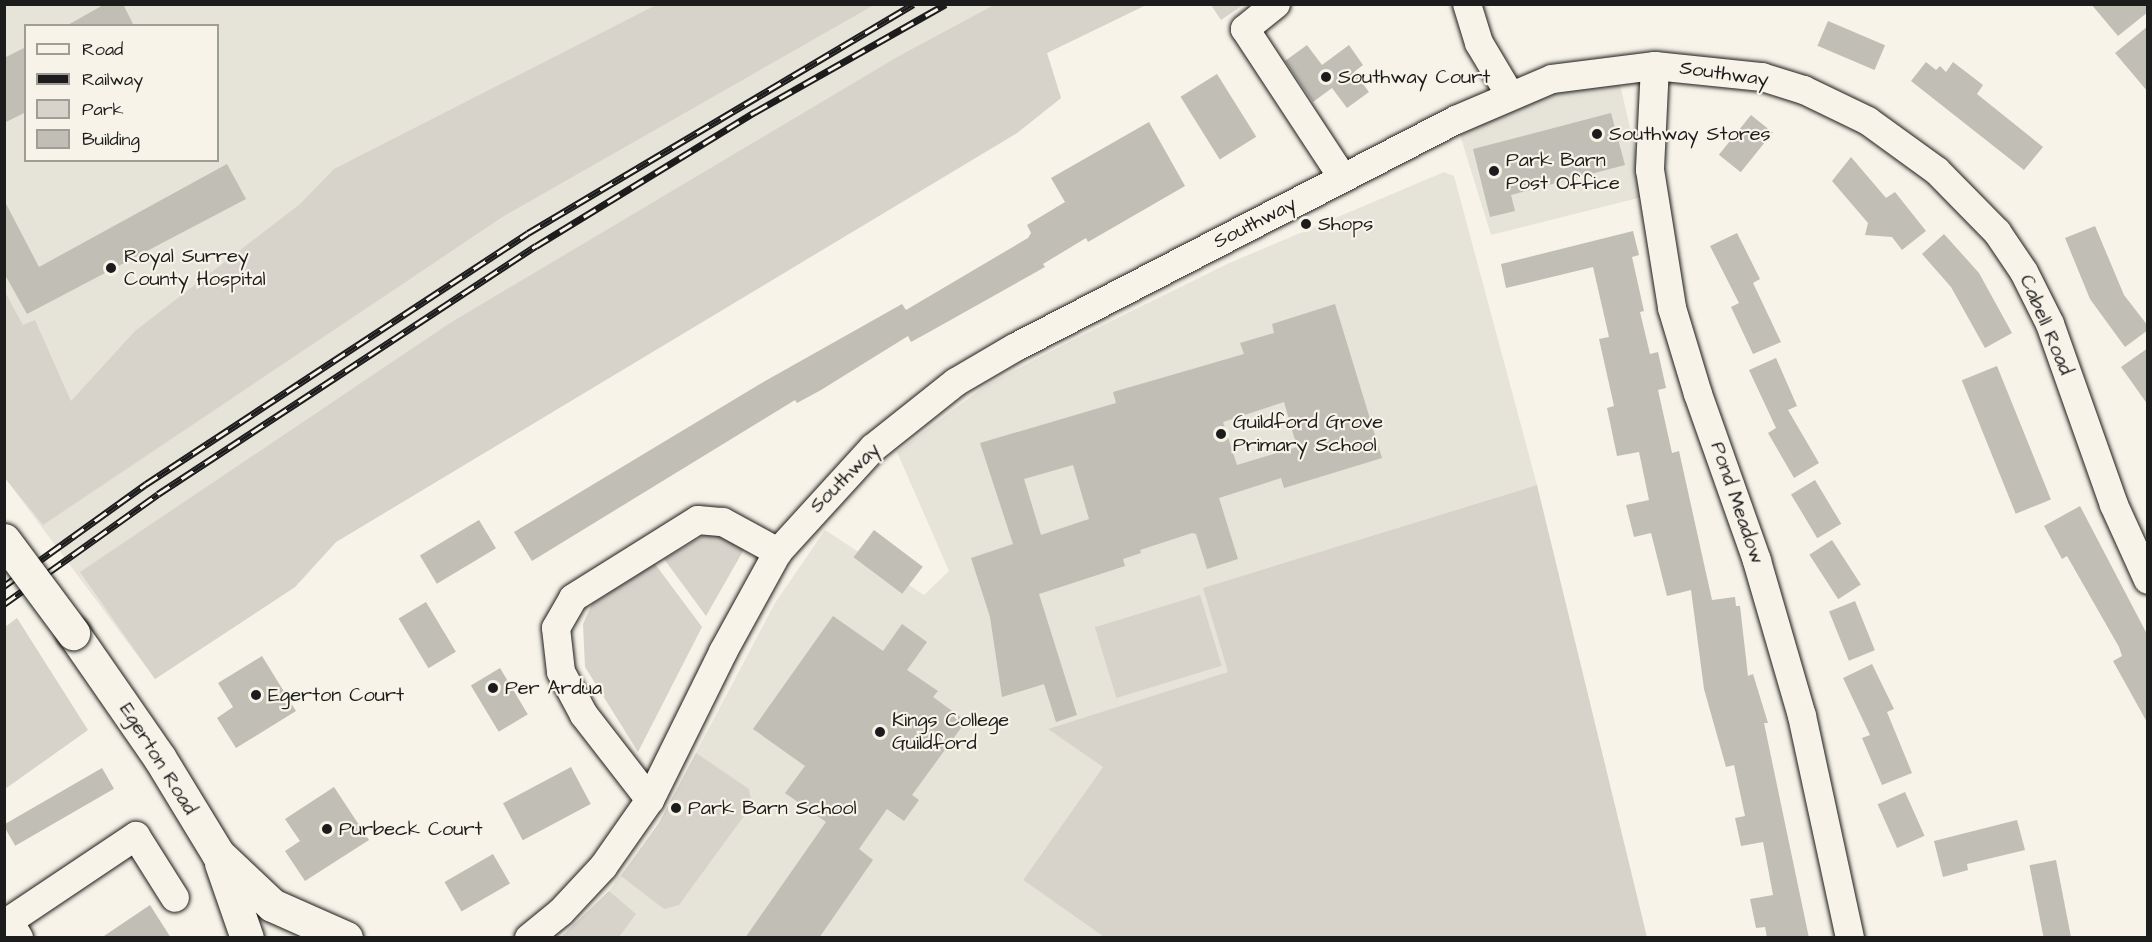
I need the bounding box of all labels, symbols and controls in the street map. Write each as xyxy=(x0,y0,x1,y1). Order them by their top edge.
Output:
legend xyxy=(24,24,219,162)
text: Road xyxy=(82,37,123,62)
street label: Southway xyxy=(1678,56,1770,92)
place label: Southway Court xyxy=(1338,65,1490,89)
text: Railway xyxy=(82,67,143,92)
marker: Southway Court xyxy=(1319,70,1333,84)
text: Park xyxy=(82,97,124,122)
place label: Southway Stores xyxy=(1609,122,1771,146)
text: Building xyxy=(82,127,140,152)
marker: Southway Stores xyxy=(1590,127,1604,141)
place label: Park Barn Post Office xyxy=(1506,148,1620,195)
marker: Park Barn Post Office xyxy=(1487,164,1501,178)
street label: Southway xyxy=(1210,192,1300,254)
place label: Shops xyxy=(1318,212,1373,236)
marker: Shops xyxy=(1299,217,1313,231)
place label: Royal Surrey County Hospital xyxy=(124,244,266,291)
marker: Royal Surrey County Hospital xyxy=(102,259,120,277)
street label: Cabell Road xyxy=(2014,271,2078,379)
place label: Guildford Grove Primary School xyxy=(1233,410,1383,457)
marker: Guildford Grove Primary School xyxy=(1214,427,1228,441)
street label: Southway xyxy=(805,438,885,518)
street label: Pond Meadow xyxy=(1705,439,1769,567)
place label: Per Ardua xyxy=(505,676,602,700)
marker: Per Ardua xyxy=(486,681,500,695)
place label: Egerton Court xyxy=(268,683,404,707)
marker: Egerton Court xyxy=(249,688,263,702)
street label: Egerton Road xyxy=(114,699,202,819)
place label: Kings College Guildford xyxy=(892,708,1009,755)
marker: Kings College Guildford xyxy=(873,725,887,739)
place label: Park Barn School xyxy=(688,796,857,820)
marker: Park Barn School xyxy=(669,801,683,815)
place label: Purbeck Court xyxy=(339,817,483,841)
marker: Purbeck Court xyxy=(320,822,334,836)

